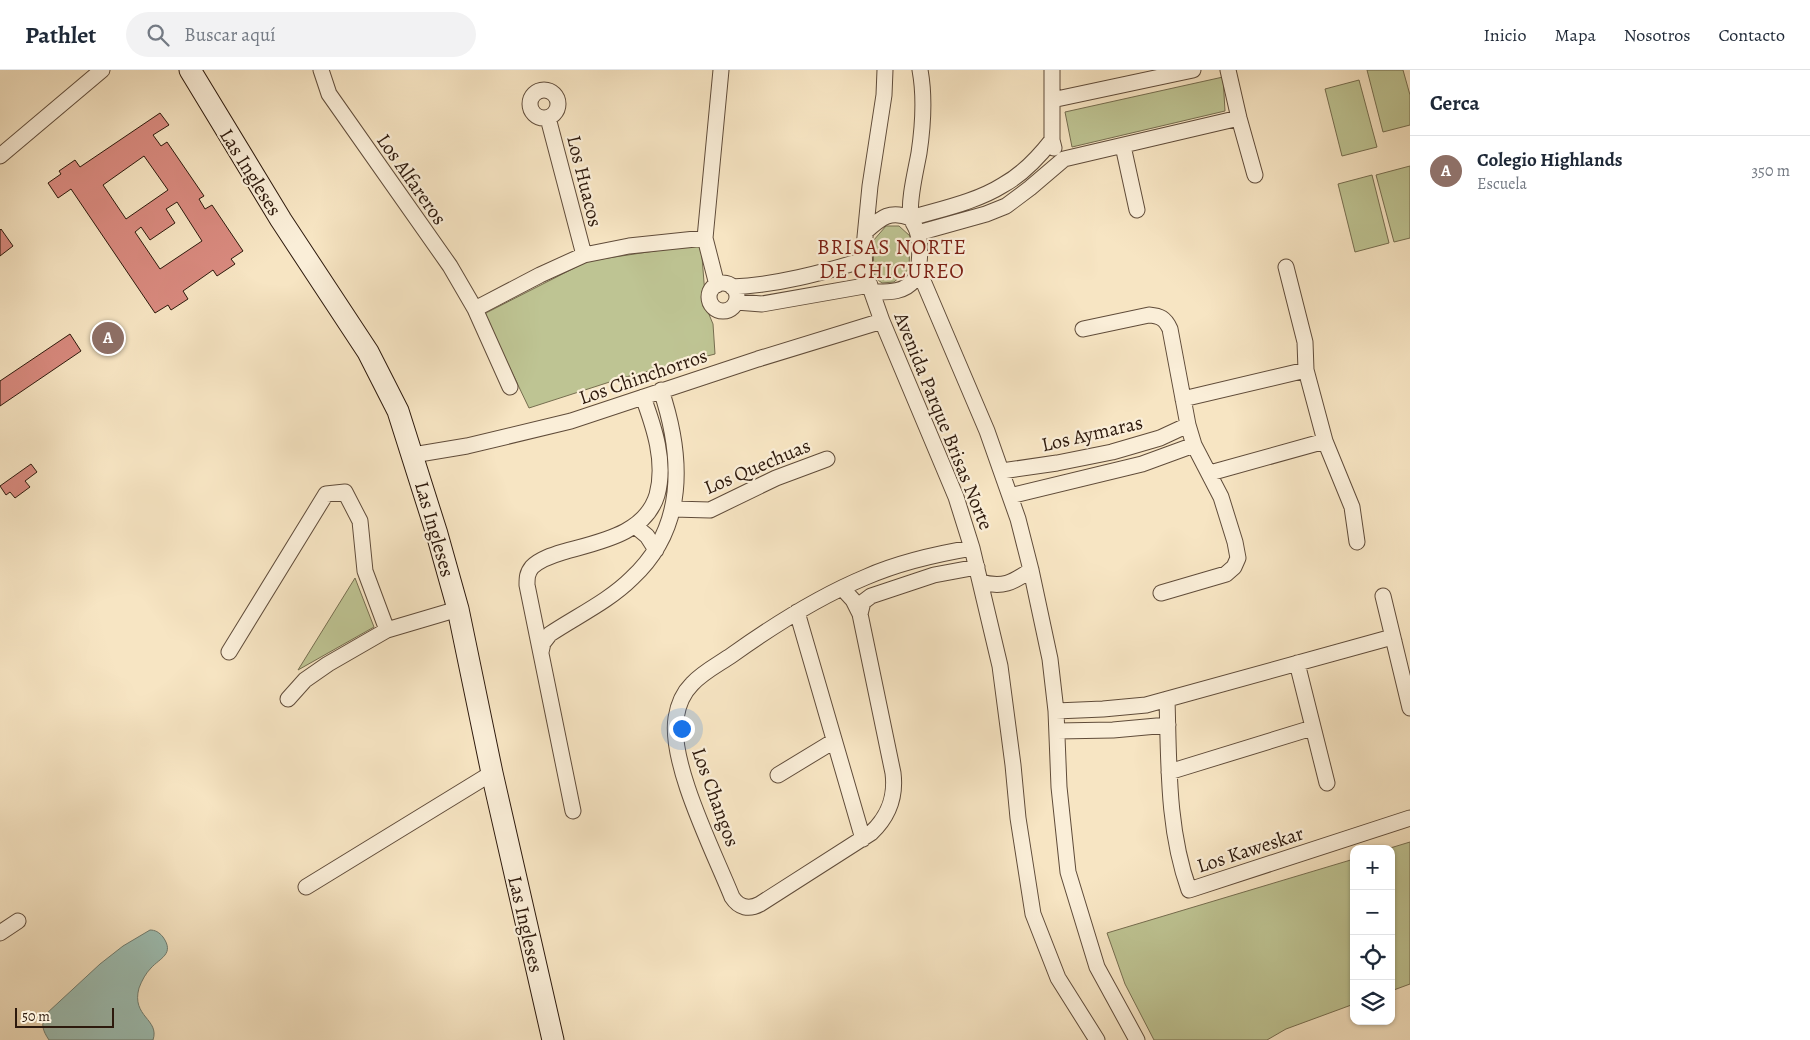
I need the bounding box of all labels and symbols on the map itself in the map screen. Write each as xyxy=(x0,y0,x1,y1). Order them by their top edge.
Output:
street label: Las Ingleses xyxy=(213,123,288,221)
street label: Los Alfareros xyxy=(370,128,453,230)
street label: Los Huacos xyxy=(560,132,609,230)
district label: BRISAS NORTE DE CHICUREO xyxy=(817,233,967,285)
street label: Avenida Parque Brisas Norte xyxy=(887,307,1000,534)
pin: A xyxy=(92,319,124,357)
street label: Los Chinchorros xyxy=(575,342,711,411)
street label: Los Aymaras xyxy=(1039,409,1145,458)
street label: Los Quechuas xyxy=(700,432,815,501)
street label: Las Ingleses xyxy=(408,478,461,580)
your location xyxy=(669,716,695,742)
street label: Los Changos xyxy=(685,744,746,850)
street label: Los Kaweskar xyxy=(1193,819,1307,879)
street label: Las Ingleses xyxy=(501,873,550,975)
scale bar xyxy=(15,1005,114,1028)

